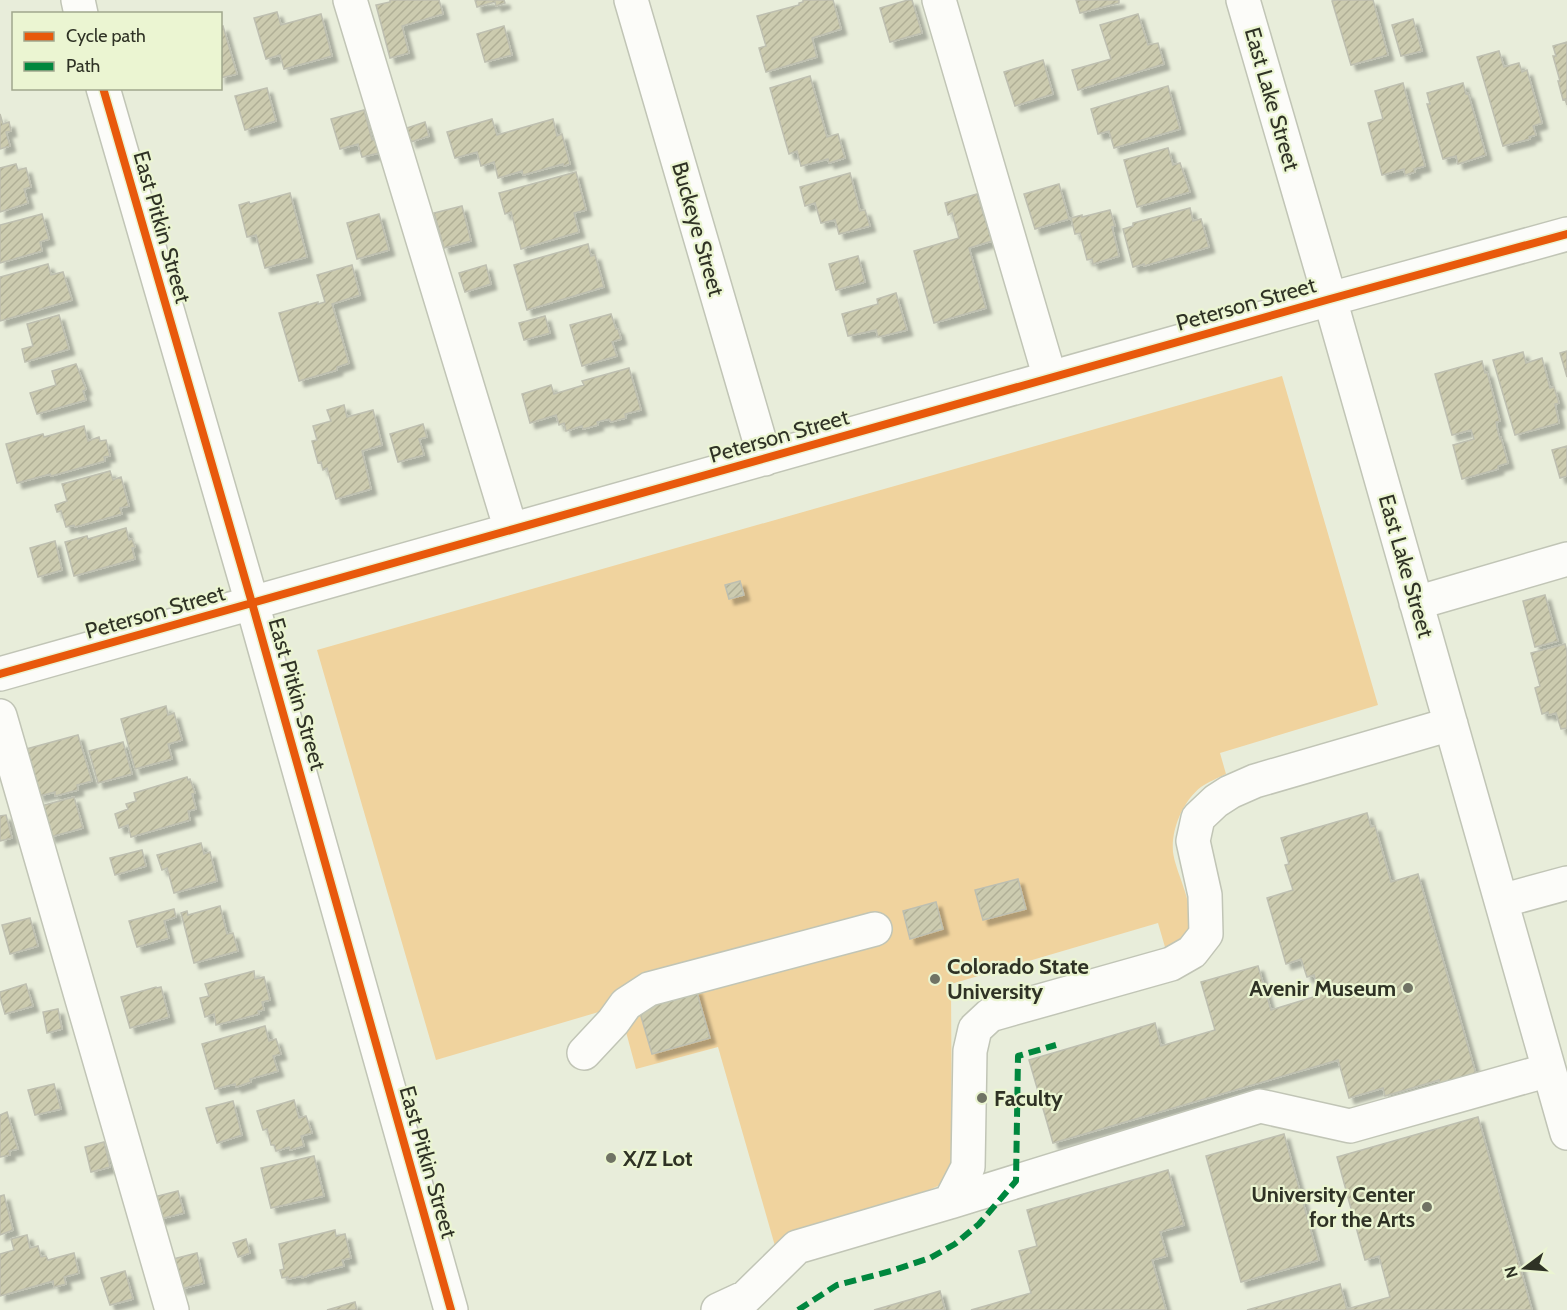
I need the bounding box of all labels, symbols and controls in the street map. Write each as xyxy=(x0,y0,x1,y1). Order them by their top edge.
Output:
legend xyxy=(12,12,222,90)
street label: East Lake Street xyxy=(1239,24,1306,174)
text: Cycle path xyxy=(66,25,146,47)
text: Path xyxy=(66,55,100,77)
street label: East Pitkin Street xyxy=(127,148,197,307)
street label: Buckeye Street xyxy=(666,159,730,300)
street label: Peterson Street xyxy=(1173,271,1320,337)
street label: Peterson Street xyxy=(706,403,853,469)
street label: East Lake Street xyxy=(1373,491,1440,641)
street label: Peterson Street xyxy=(82,579,229,645)
street label: East Pitkin Street xyxy=(262,615,332,774)
place label: Colorado State University xyxy=(947,953,1089,1005)
marker: Colorado State University xyxy=(928,972,942,986)
place label: Avenir Museum xyxy=(1249,975,1396,1002)
marker: Avenir Museum xyxy=(1401,981,1415,995)
street label: East Pitkin Street xyxy=(393,1083,463,1242)
place label: Faculty xyxy=(994,1085,1063,1112)
marker: Faculty xyxy=(975,1091,989,1105)
place label: X/Z Lot xyxy=(622,1145,693,1172)
marker: X/Z Lot xyxy=(604,1151,618,1165)
place label: University Center for the Arts xyxy=(1251,1181,1416,1233)
marker: University Center for the Arts xyxy=(1420,1200,1434,1214)
north arrow xyxy=(1495,1238,1555,1298)
text: N xyxy=(1500,1264,1522,1280)

